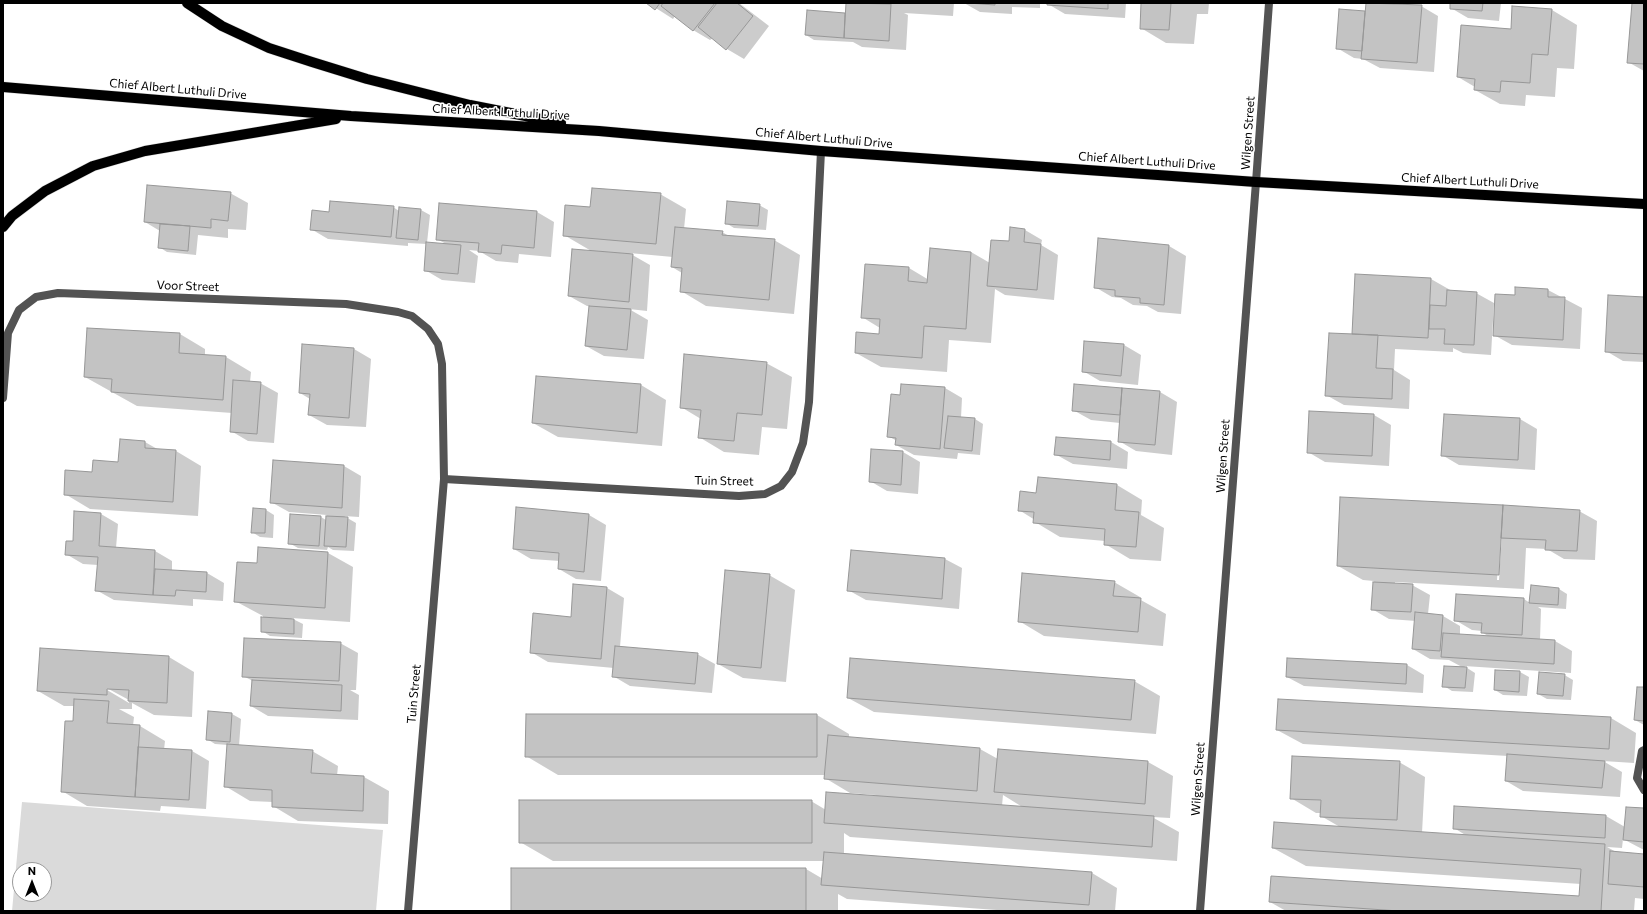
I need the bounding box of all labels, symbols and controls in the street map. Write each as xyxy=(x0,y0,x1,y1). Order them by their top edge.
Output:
street label: Chief Albert Luthuli Drive xyxy=(109,76,247,102)
street label: Wilgen Street xyxy=(1238,95,1258,171)
street label: Chief Albert Luthuli Drive xyxy=(432,101,570,123)
street label: Chief Albert Luthuli Drive xyxy=(755,125,893,151)
street label: Chief Albert Luthuli Drive xyxy=(1078,149,1216,173)
street label: Chief Albert Luthuli Drive xyxy=(1401,170,1539,192)
street label: Voor Street xyxy=(156,278,220,294)
street label: Wilgen Street xyxy=(1213,418,1233,494)
street label: Tuin Street xyxy=(694,473,754,489)
street label: Tuin Street xyxy=(404,664,424,724)
street label: Wilgen Street xyxy=(1188,741,1208,817)
north arrow xyxy=(12,862,52,902)
text: N xyxy=(28,864,36,877)

